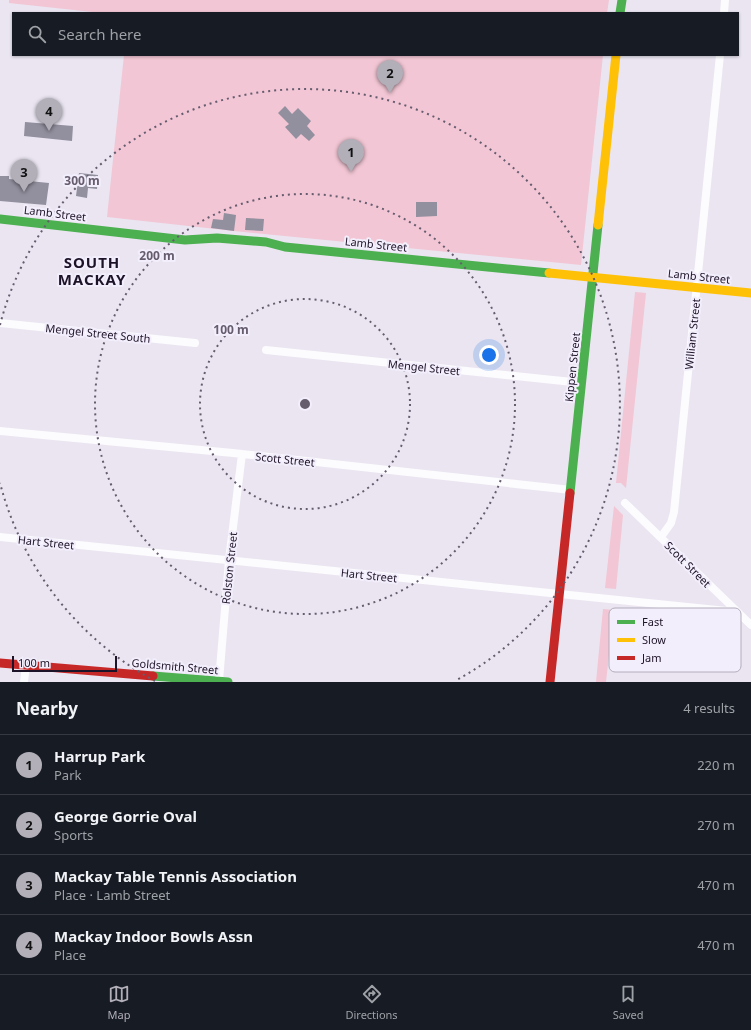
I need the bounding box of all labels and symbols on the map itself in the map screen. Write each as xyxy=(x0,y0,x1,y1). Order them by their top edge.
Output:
pin: 2 xyxy=(377,60,403,93)
pin: 4 xyxy=(36,98,62,131)
pin: 1 xyxy=(338,139,364,172)
pin: 3 xyxy=(11,159,37,192)
text: 300 m xyxy=(64,172,100,189)
street label: Lamb Street xyxy=(23,202,87,224)
street label: Lamb Street xyxy=(344,233,408,255)
text: 200 m xyxy=(139,247,175,264)
district label: SOUTH MACKAY xyxy=(58,252,126,289)
street label: Lamb Street xyxy=(667,265,731,287)
street label: William Street xyxy=(681,298,703,370)
street label: Mengel Street South xyxy=(45,320,151,346)
text: 100 m xyxy=(213,321,249,338)
street label: Kippen Street xyxy=(561,332,583,402)
your location xyxy=(479,345,499,365)
street label: Mengel Street xyxy=(387,356,461,378)
centre of rings xyxy=(298,397,312,411)
street label: Scott Street xyxy=(255,448,315,470)
street label: Rolston Street xyxy=(218,531,240,605)
street label: Hart Street xyxy=(17,532,75,552)
street label: Scott Street xyxy=(662,538,714,590)
street label: Hart Street xyxy=(340,565,398,585)
legend xyxy=(609,608,741,672)
text: Fast xyxy=(642,614,663,629)
text: Slow xyxy=(642,632,666,647)
text: Jam xyxy=(641,650,661,665)
scale bar xyxy=(12,654,117,673)
street label: Goldsmith Street xyxy=(131,655,219,677)

